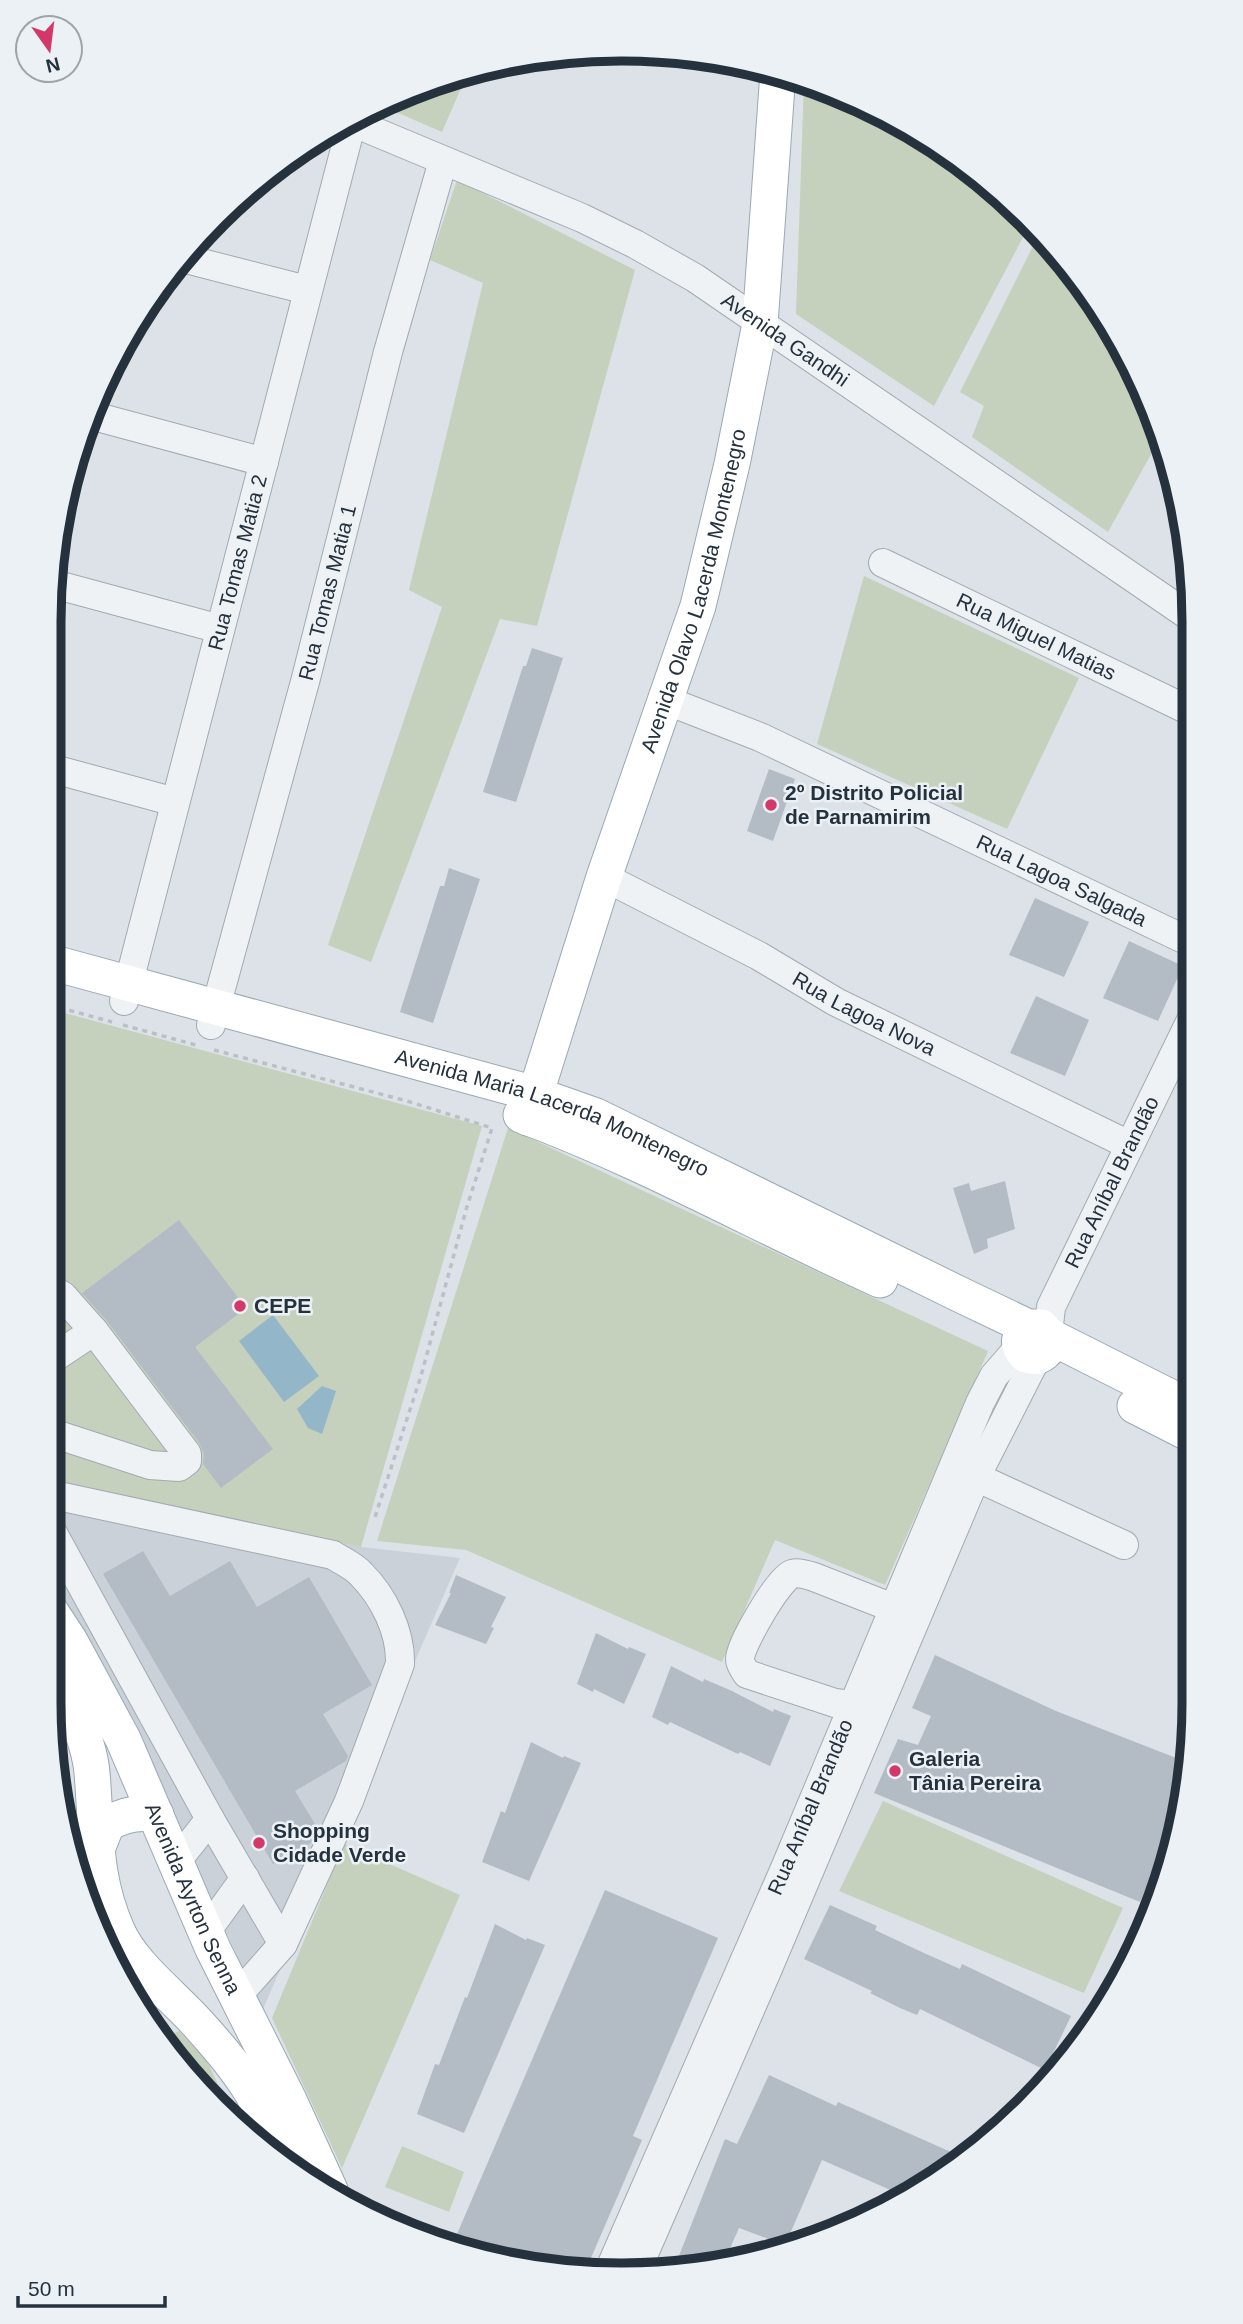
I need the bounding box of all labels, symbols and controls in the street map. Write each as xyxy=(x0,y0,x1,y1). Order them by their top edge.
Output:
north arrow xyxy=(14,14,84,84)
text: N xyxy=(44,53,62,77)
street label: Avenida Gandhi xyxy=(718,288,854,391)
street label: Avenida Olavo Lacerda Montenegro xyxy=(636,427,750,756)
street label: Rua Tomas Matia 2 xyxy=(203,472,271,653)
street label: Rua Tomas Matia 1 xyxy=(294,502,360,683)
street label: Rua Miguel Matias xyxy=(953,588,1120,685)
place label: 2º Distrito Policial de Parnamirim xyxy=(785,781,963,828)
marker: 2º Distrito Policial de Parnamirim xyxy=(763,797,779,813)
street label: Rua Lagoa Salgada xyxy=(973,830,1151,931)
street label: Rua Lagoa Nova xyxy=(789,967,940,1060)
street label: Avenida Maria Lacerda Montenegro xyxy=(393,1044,713,1181)
street label: Rua Aníbal Brandão xyxy=(1060,1092,1163,1272)
place label: CEPE xyxy=(254,1294,311,1317)
marker: CEPE xyxy=(232,1298,248,1314)
street label: Rua Aníbal Brandão xyxy=(763,1716,857,1898)
place label: Galeria Tânia Pereira xyxy=(909,1747,1041,1794)
marker: Galeria Tânia Pereira xyxy=(887,1763,903,1779)
street label: Avenida Ayrton Senna xyxy=(141,1799,246,1998)
place label: Shopping Cidade Verde xyxy=(273,1819,406,1866)
marker: Shopping Cidade Verde xyxy=(251,1835,267,1851)
scale bar xyxy=(18,2264,164,2308)
text: 50 m xyxy=(28,2277,75,2300)

